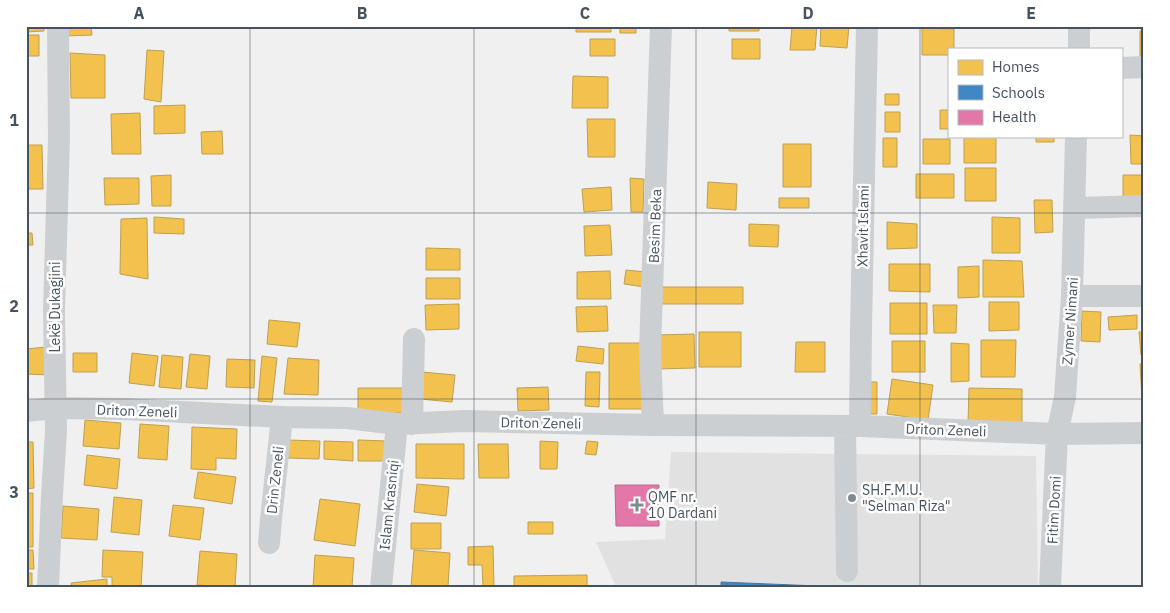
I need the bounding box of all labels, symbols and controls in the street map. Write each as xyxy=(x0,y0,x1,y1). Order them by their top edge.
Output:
text: A xyxy=(134,3,145,23)
text: B xyxy=(357,3,368,23)
text: C xyxy=(580,3,590,23)
text: D xyxy=(802,3,814,23)
text: E xyxy=(1026,3,1036,23)
legend xyxy=(948,48,1122,138)
text: Homes xyxy=(992,57,1040,76)
text: Schools xyxy=(992,83,1045,102)
text: Health xyxy=(992,107,1037,126)
text: 1 xyxy=(9,110,19,130)
street label: Xhavit Islami xyxy=(853,185,873,267)
street label: Besim Beka xyxy=(645,188,665,263)
street label: Lekë Dukagjini xyxy=(46,262,64,352)
street label: Zymer Nimani xyxy=(1058,277,1082,365)
text: 2 xyxy=(9,296,19,316)
street label: Driton Zeneli xyxy=(96,401,178,421)
street label: Driton Zeneli xyxy=(501,413,581,433)
street label: Driton Zeneli xyxy=(905,420,987,440)
street label: Drin Zeneli xyxy=(262,445,288,515)
street label: Islam Krasniqi xyxy=(375,459,403,551)
street label: Fitim Domi xyxy=(1043,475,1065,545)
place label: SH.F.M.U. "Selman Riza" xyxy=(862,481,951,515)
text: 3 xyxy=(9,482,19,502)
place label: QMF nr. 10 Dardani xyxy=(648,488,717,522)
marker: SH.F.M.U. "Selman Riza" xyxy=(846,492,858,504)
marker: QMF nr. 10 Dardani xyxy=(630,498,644,512)

